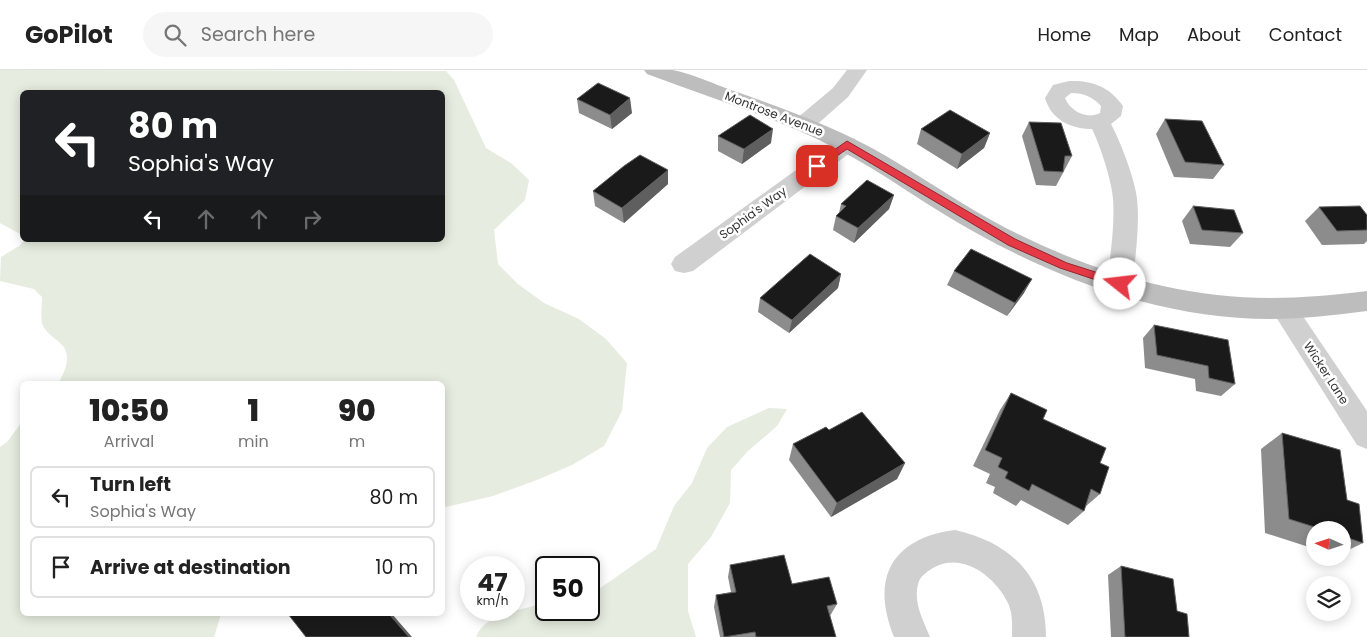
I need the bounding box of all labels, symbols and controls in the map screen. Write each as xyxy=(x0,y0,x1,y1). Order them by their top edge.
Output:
search box xyxy=(143,12,493,57)
text: GoPilot xyxy=(25,18,113,51)
icon: search xyxy=(161,21,189,49)
text: Search here xyxy=(201,21,315,48)
text: Home xyxy=(1037,22,1091,47)
text: Map xyxy=(1119,22,1159,47)
text: About xyxy=(1187,22,1241,47)
text: Contact xyxy=(1269,22,1342,47)
street label: Montrose Avenue xyxy=(722,87,826,140)
text: 80 m xyxy=(128,101,218,150)
icon: left xyxy=(45,110,110,175)
pin xyxy=(796,145,838,187)
text: Sophia's Way xyxy=(128,148,274,179)
icon: arrive xyxy=(803,152,831,180)
street label: Sophia's Way xyxy=(716,182,790,243)
icon: left xyxy=(139,205,167,233)
icon: ahead xyxy=(192,205,220,233)
icon: ahead xyxy=(245,205,273,233)
icon: right xyxy=(298,205,326,233)
position arrow xyxy=(1093,257,1145,309)
street label: Wicker Lane xyxy=(1300,338,1353,407)
text: 10:50 xyxy=(89,389,169,432)
text: 1 xyxy=(248,389,259,432)
text: 90 xyxy=(338,389,376,432)
text: Arrival xyxy=(104,430,154,453)
text: min xyxy=(238,430,269,453)
text: m xyxy=(349,430,365,453)
text: Turn left xyxy=(90,471,171,498)
icon: left xyxy=(47,483,75,511)
text: 80 m xyxy=(369,484,418,511)
text: Sophia's Way xyxy=(90,500,196,523)
north arrow xyxy=(1306,521,1351,566)
map controls xyxy=(1306,521,1351,621)
icon: arrive xyxy=(47,553,75,581)
text: Arrive at destination xyxy=(90,554,291,581)
text: 10 m xyxy=(375,554,418,581)
speed limit sign: 50 xyxy=(535,556,600,621)
text: 47 xyxy=(477,565,508,600)
button: layers xyxy=(1306,576,1351,621)
text: km/h xyxy=(477,592,508,609)

